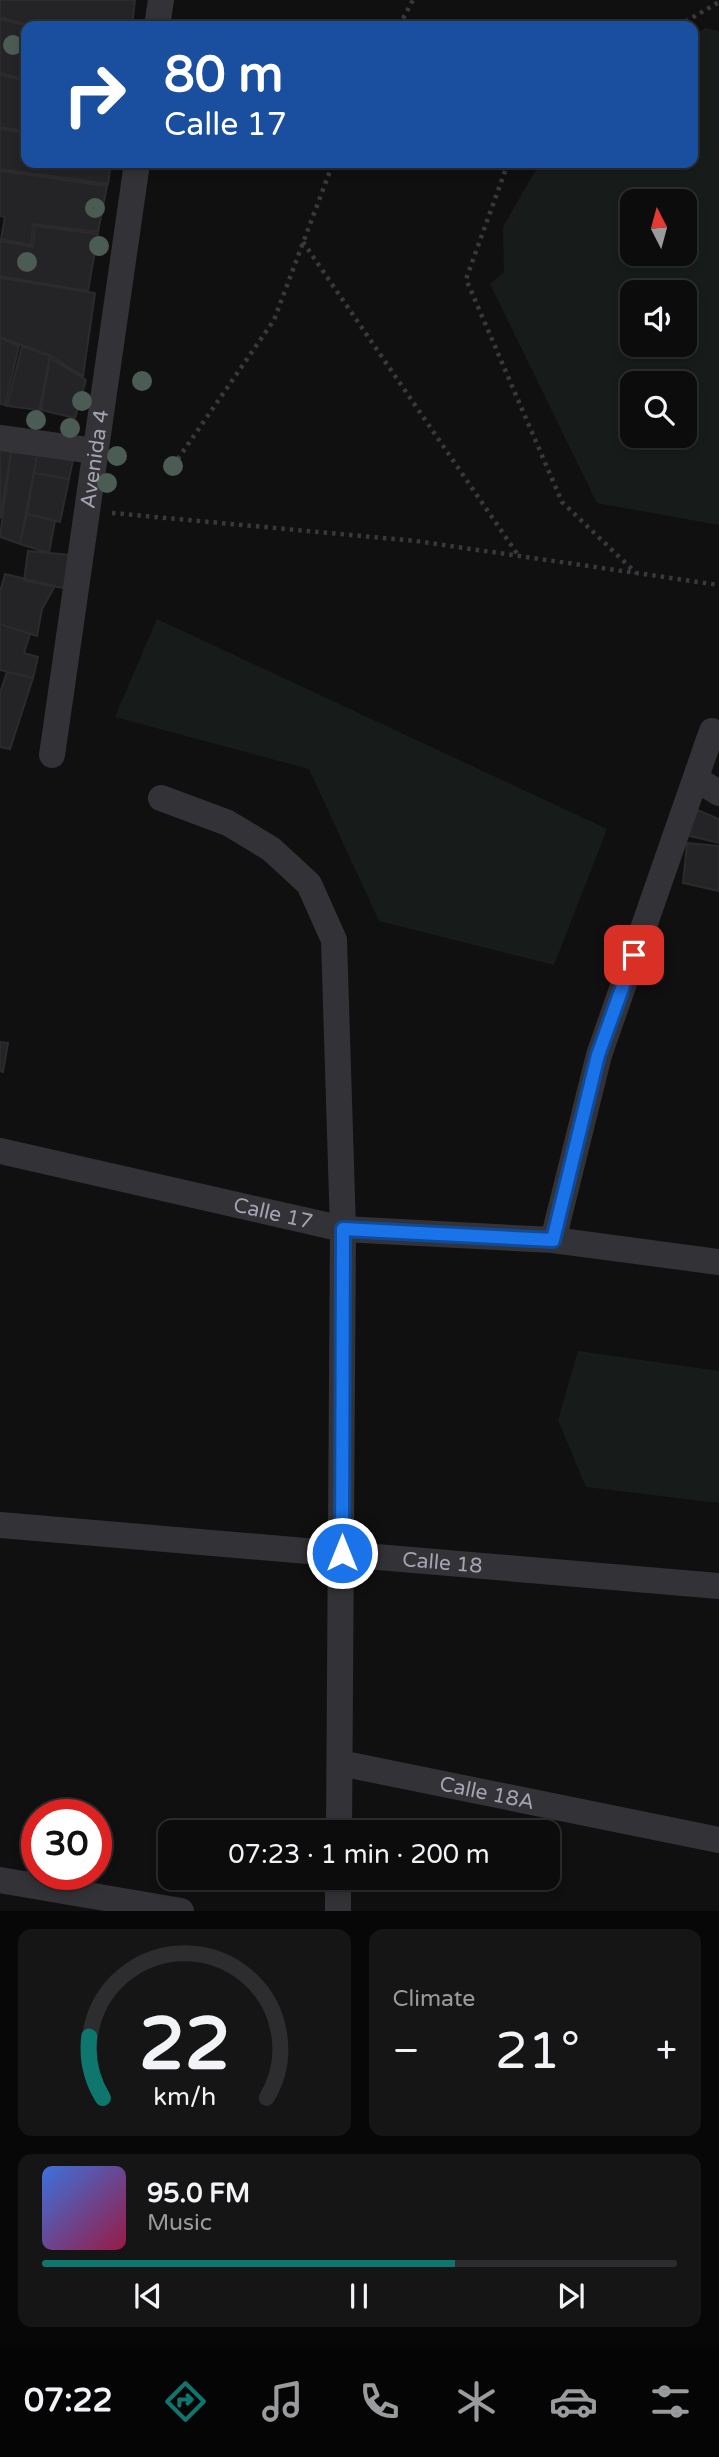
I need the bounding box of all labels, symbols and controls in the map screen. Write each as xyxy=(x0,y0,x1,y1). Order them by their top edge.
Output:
text: 80 m xyxy=(164,46,283,105)
icon: right xyxy=(49,49,140,140)
text: Calle 17 xyxy=(164,106,287,144)
north arrow xyxy=(620,189,696,266)
map controls xyxy=(620,189,697,448)
button: sound xyxy=(620,280,697,357)
button: search xyxy=(620,371,697,448)
street label: Avenida 4 xyxy=(75,408,114,510)
pin xyxy=(604,925,664,985)
icon: arrive xyxy=(615,936,653,974)
street label: Calle 17 xyxy=(231,1192,315,1234)
position arrow xyxy=(305,1516,379,1590)
street label: Calle 18 xyxy=(401,1547,484,1578)
street label: Calle 18A xyxy=(437,1771,537,1815)
speed limit sign: 30 xyxy=(21,1799,112,1890)
text: 07:23 · 1 min · 200 m xyxy=(228,1839,490,1870)
text: Climate xyxy=(393,1985,475,2013)
text: 22 xyxy=(139,2002,230,2090)
text: 21° xyxy=(495,2020,580,2083)
text: − xyxy=(393,2028,420,2074)
text: + xyxy=(656,2028,677,2074)
text: km/h xyxy=(153,2082,216,2112)
text: 95.0 FM xyxy=(147,2178,250,2209)
text: Music xyxy=(147,2209,212,2237)
icon: previous xyxy=(129,2277,167,2315)
icon: pause xyxy=(340,2277,378,2315)
icon: next xyxy=(552,2277,590,2315)
icon: directions xyxy=(161,2377,210,2426)
icon: music xyxy=(258,2377,307,2426)
icon: phone xyxy=(355,2377,404,2426)
icon: climate xyxy=(452,2377,501,2426)
icon: car xyxy=(549,2377,598,2426)
icon: filters xyxy=(646,2377,695,2426)
text: 07:22 xyxy=(24,2382,113,2420)

